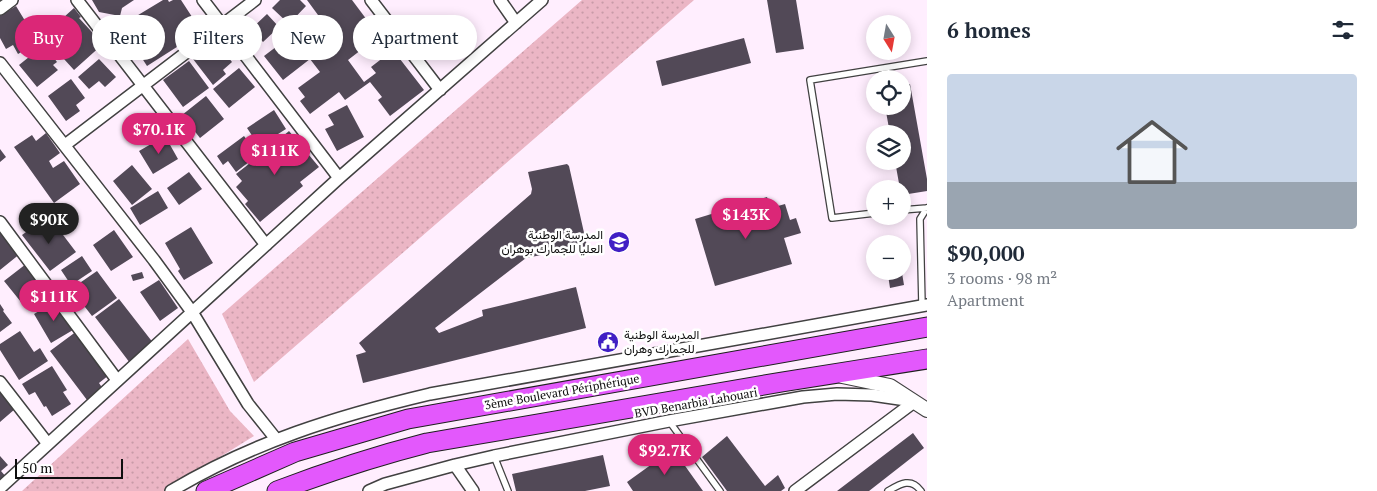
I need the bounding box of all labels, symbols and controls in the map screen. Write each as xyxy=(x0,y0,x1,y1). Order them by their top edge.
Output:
chip: Buy xyxy=(15,15,82,60)
chip: Rent xyxy=(92,15,165,60)
chip: Filters xyxy=(175,15,262,60)
chip: New xyxy=(272,15,343,60)
chip: Apartment xyxy=(353,15,477,60)
north arrow xyxy=(866,15,911,60)
map controls xyxy=(866,15,911,280)
text: 6 homes xyxy=(947,16,1031,44)
icon: filters xyxy=(1329,16,1357,44)
button: locate xyxy=(866,70,911,115)
icon: home xyxy=(1107,107,1197,197)
pin: $70.1K xyxy=(118,112,200,155)
text: $70.1K xyxy=(133,118,185,140)
button: layers xyxy=(866,125,911,170)
pin: $111K xyxy=(240,134,310,176)
text: $111K xyxy=(251,139,299,161)
button: + xyxy=(866,180,911,225)
pin: $143K xyxy=(711,198,781,240)
pin: $90K xyxy=(19,202,79,245)
text: $143K xyxy=(722,203,770,225)
text: $90K xyxy=(30,208,68,230)
place label: المدرسة الوطنية العليا للجمارك بوهران xyxy=(501,227,603,257)
school or university icon: المدرسة الوطنية العليا للجمارك بوهران xyxy=(607,230,631,254)
button: − xyxy=(866,235,911,280)
text: $90,000 xyxy=(947,239,1025,267)
text: 3 rooms · 98 m² xyxy=(947,267,1057,289)
pin: $111K xyxy=(19,280,89,322)
text: $111K xyxy=(30,285,78,307)
text: Apartment xyxy=(947,289,1024,311)
place label: المدرسة الوطنية للجمارك وهران xyxy=(624,327,699,357)
public building icon: المدرسة الوطنية للجمارك وهران xyxy=(596,330,620,354)
street label: 3ème Boulevard Périphérique xyxy=(483,370,641,413)
street label: BVD Benarbia Lahouari xyxy=(633,384,759,421)
pin: $92.7K xyxy=(624,434,706,476)
text: $92.7K xyxy=(639,439,691,461)
scale bar xyxy=(15,456,122,479)
text: 50 m xyxy=(22,458,52,477)

